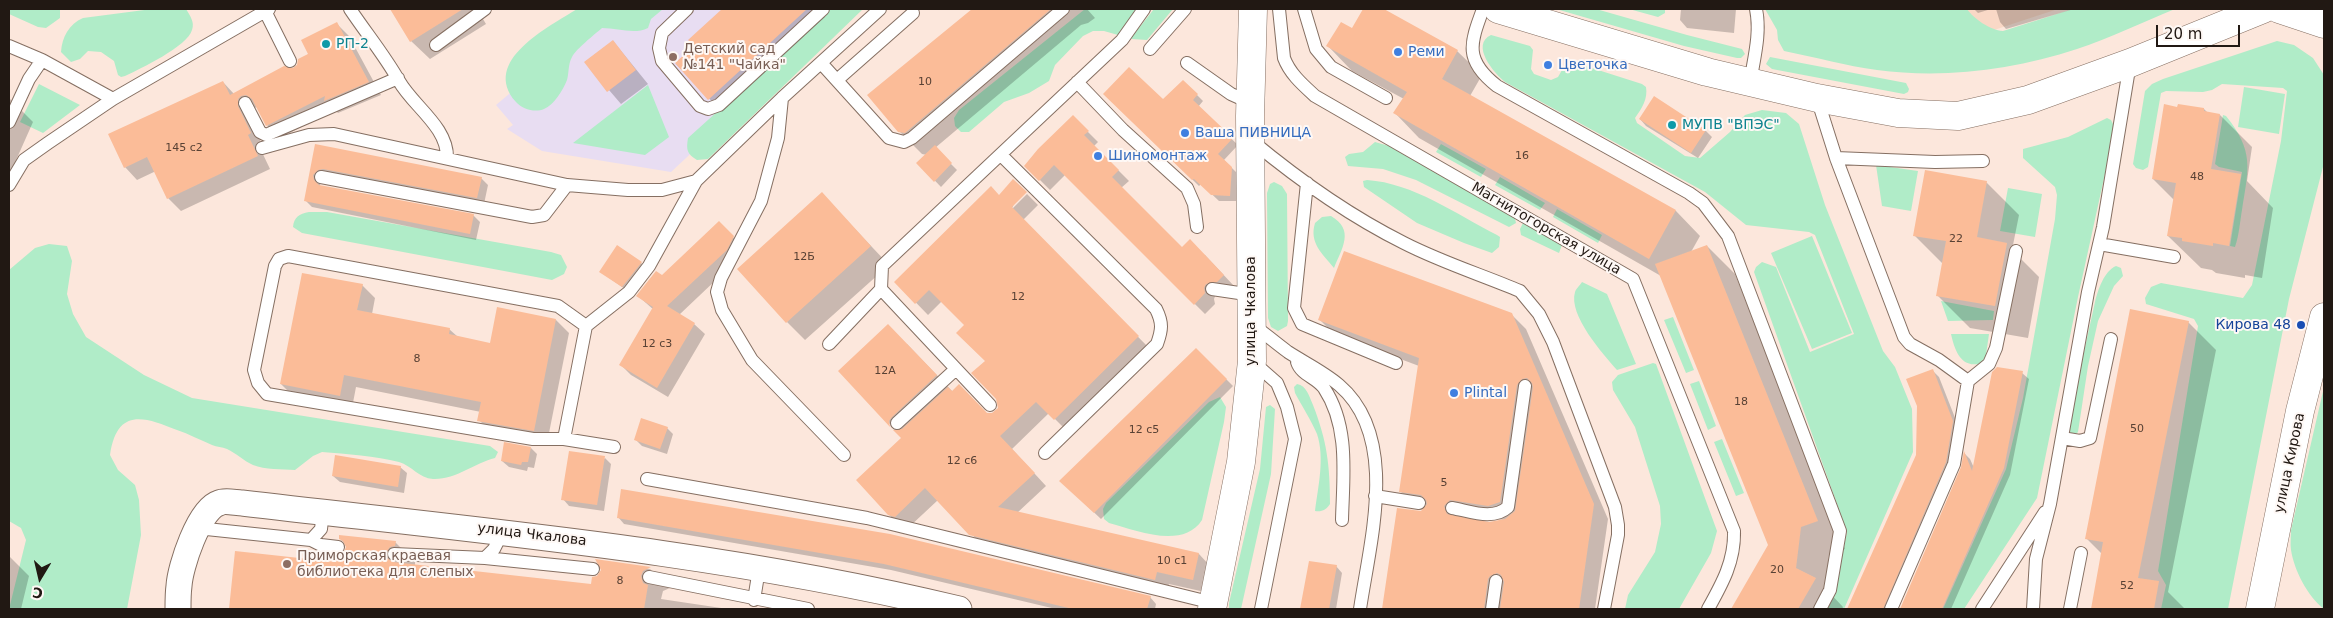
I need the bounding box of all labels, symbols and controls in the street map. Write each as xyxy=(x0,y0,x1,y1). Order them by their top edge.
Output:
scale bar xyxy=(2158,15,2242,47)
text: 20 m xyxy=(2164,25,2202,43)
place label: РП-2 xyxy=(336,36,369,52)
marker: РП-2 xyxy=(320,38,332,50)
place label: Детский сад №141 "Чайка" xyxy=(683,41,786,74)
place label: Реми xyxy=(1408,44,1445,60)
marker: Реми xyxy=(1392,46,1404,58)
marker: Детский сад №141 "Чайка" xyxy=(667,51,679,63)
place label: Цветочка xyxy=(1558,57,1628,73)
marker: Цветочка xyxy=(1542,59,1554,71)
house number: 10 xyxy=(918,75,932,89)
place label: МУПВ "ВПЭС" xyxy=(1682,117,1780,133)
marker: МУПВ "ВПЭС" xyxy=(1666,119,1678,131)
place label: Ваша ПИВНИЦА xyxy=(1195,125,1311,141)
marker: Ваша ПИВНИЦА xyxy=(1179,127,1191,139)
house number: 145 с2 xyxy=(165,141,203,155)
place label: Шиномонтаж xyxy=(1108,148,1207,164)
house number: 16 xyxy=(1515,149,1529,163)
marker: Шиномонтаж xyxy=(1092,150,1104,162)
house number: 48 xyxy=(2190,170,2204,184)
street label: Магнитогорская улица xyxy=(1468,179,1624,279)
house number: 22 xyxy=(1949,232,1963,246)
house number: 12Б xyxy=(793,250,815,264)
street label: улица Чкалова xyxy=(1243,256,1259,366)
house number: 12 xyxy=(1011,290,1025,304)
place label: Кирова 48 xyxy=(2215,317,2291,333)
marker: Кирова 48 xyxy=(2295,319,2307,331)
house number: 12 с3 xyxy=(642,337,672,351)
house number: 8 xyxy=(414,352,420,366)
house number: 12А xyxy=(874,364,896,378)
place label: Plintal xyxy=(1464,385,1507,401)
marker: Plintal xyxy=(1448,387,1460,399)
house number: 18 xyxy=(1734,395,1748,409)
street label: улица Кирова xyxy=(2271,411,2309,515)
house number: 50 xyxy=(2130,422,2144,436)
house number: 12 с5 xyxy=(1129,423,1159,437)
house number: 12 с6 xyxy=(947,454,977,468)
house number: 5 xyxy=(1441,476,1447,490)
street label: улица Чкалова xyxy=(476,520,588,550)
place label: Приморская краевая библиотека для слепых xyxy=(297,548,473,580)
north arrow xyxy=(15,553,65,603)
house number: 10 с1 xyxy=(1157,554,1187,568)
marker: Приморская краевая библиотека для слепых xyxy=(281,558,293,570)
house number: 20 xyxy=(1770,563,1784,577)
house number: 8 xyxy=(617,574,623,588)
house number: 52 xyxy=(2120,579,2134,593)
text: С xyxy=(31,584,44,602)

